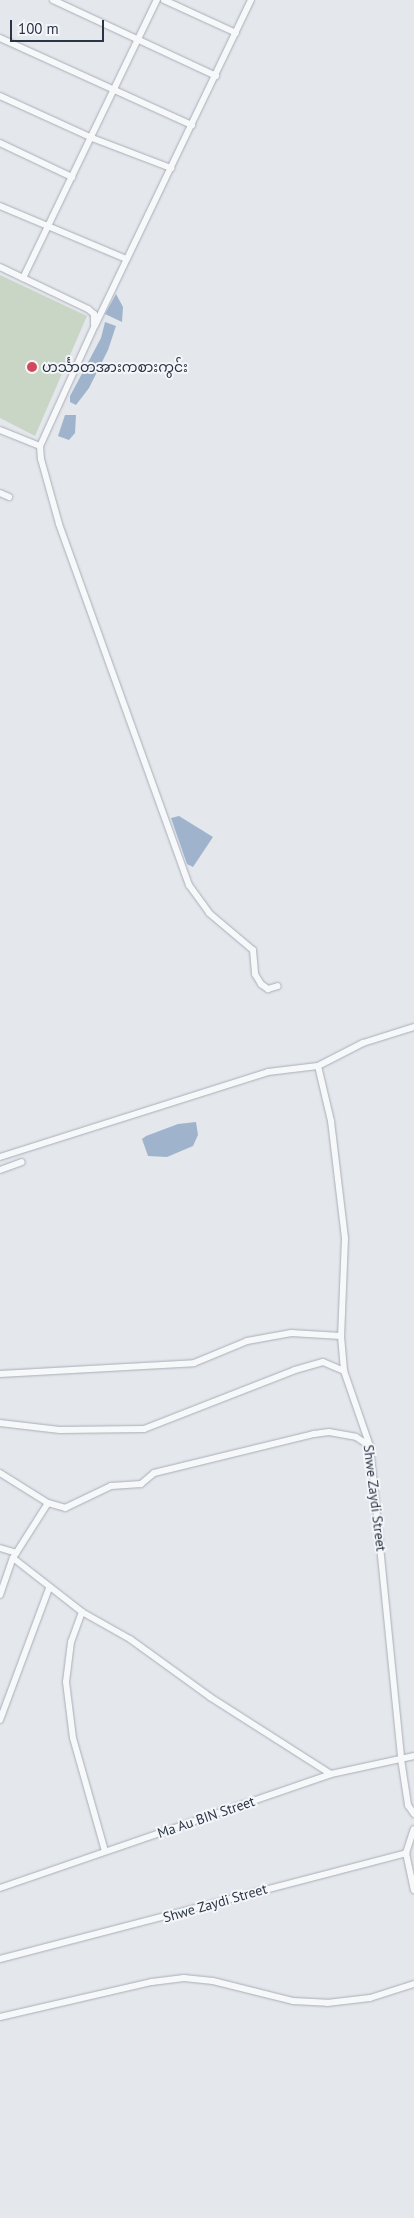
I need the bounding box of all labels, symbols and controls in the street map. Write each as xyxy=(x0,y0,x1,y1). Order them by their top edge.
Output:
scale bar xyxy=(12,10,106,42)
text: 100 m xyxy=(18,19,59,38)
place label: ဟင်္သာတအားကစားကွင်း xyxy=(42,359,188,375)
marker: ဟင်္သာတအားကစားကွင်း xyxy=(26,361,38,373)
street label: Shwe Zaydi Street xyxy=(360,1444,390,1552)
street label: Ma Au BIN Street xyxy=(155,1792,257,1842)
street label: Shwe Zaydi Street xyxy=(161,1880,269,1926)

